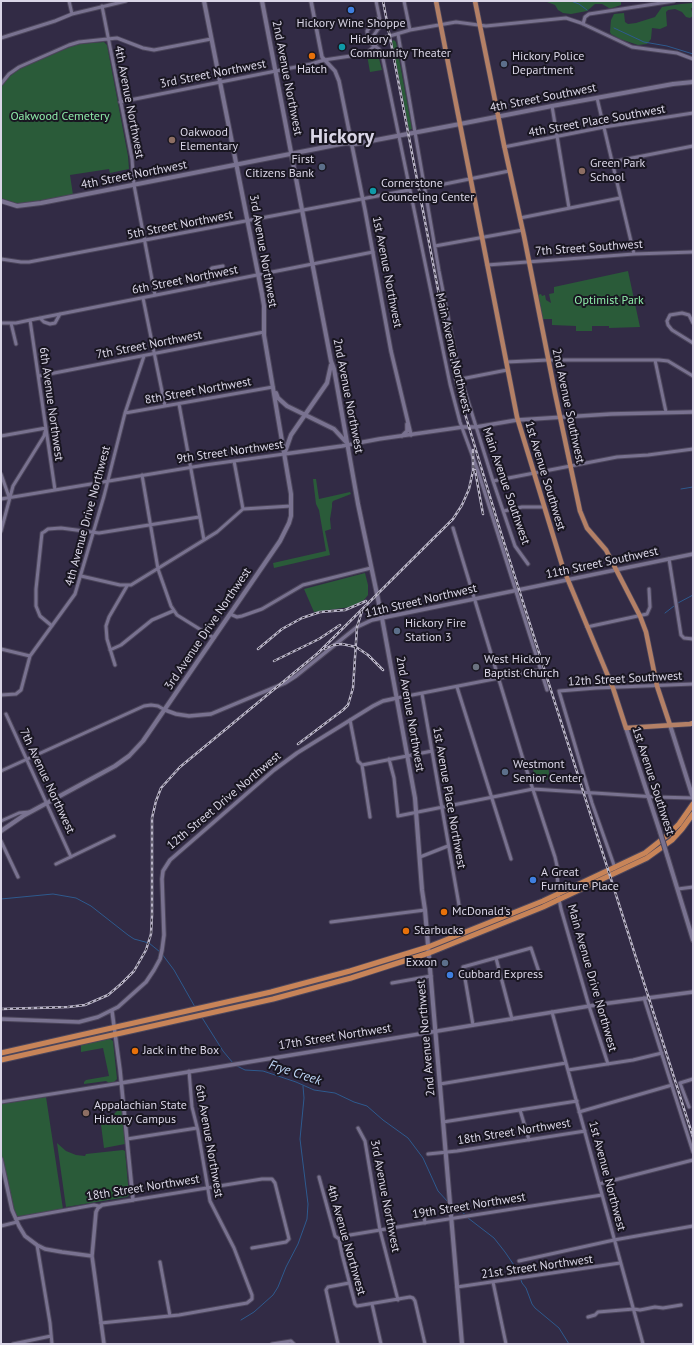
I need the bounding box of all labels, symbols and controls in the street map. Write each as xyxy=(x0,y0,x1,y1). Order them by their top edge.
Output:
marker: Hickory Wine Shoppe xyxy=(346,5,356,15)
place label: Hickory Wine Shoppe xyxy=(296,17,406,31)
street label: 2nd Avenue Northwest xyxy=(269,19,305,137)
place label: Hickory Community Theater xyxy=(350,33,451,61)
marker: Hickory Community Theater xyxy=(337,42,347,52)
street label: 4th Avenue Northwest xyxy=(111,44,147,160)
place label: Hickory Police Department xyxy=(512,50,584,78)
marker: Hatch xyxy=(307,51,317,61)
street label: 3rd Street Northwest xyxy=(159,57,267,91)
marker: Hickory Police Department xyxy=(499,59,509,69)
place label: Hatch xyxy=(297,63,327,77)
street label: 4th Street Southwest xyxy=(489,81,597,115)
street label: 4th Street Place Southwest xyxy=(527,102,667,140)
park label: Oakwood Cemetery xyxy=(10,110,110,124)
district label: Hickory xyxy=(310,125,374,149)
place label: Oakwood Elementary xyxy=(180,126,238,154)
marker: Oakwood Elementary xyxy=(167,135,177,145)
place label: First Citizens Bank xyxy=(245,153,314,181)
place label: Green Park School xyxy=(590,157,645,185)
street label: 4th Street Northwest xyxy=(80,158,188,192)
marker: First Citizens Bank xyxy=(317,162,327,172)
marker: Green Park School xyxy=(577,166,587,176)
place label: Cornerstone Counceling Center xyxy=(381,177,474,205)
marker: Cornerstone Counceling Center xyxy=(368,186,378,196)
street label: 3rd Avenue Northwest xyxy=(246,193,280,309)
street label: 5th Street Northwest xyxy=(126,208,234,242)
street label: 1st Avenue Northwest xyxy=(369,215,405,329)
street label: 7th Street Southwest xyxy=(535,237,643,259)
street label: 6th Street Northwest xyxy=(131,263,239,297)
street label: Main Avenue Northwest xyxy=(432,292,474,414)
park label: Optimist Park xyxy=(574,294,644,308)
street label: 7th Street Northwest xyxy=(95,328,203,362)
street label: 2nd Avenue Northwest xyxy=(330,337,366,455)
street label: 6th Avenue Northwest xyxy=(36,346,66,462)
street label: 2nd Avenue Southwest xyxy=(549,347,587,465)
street label: 8th Street Northwest xyxy=(144,375,252,407)
street label: 1st Avenue Southwest xyxy=(522,420,568,532)
street label: Main Avenue Southwest xyxy=(479,426,533,546)
street label: 9th Street Northwest xyxy=(176,437,284,467)
street label: 4th Avenue Drive Northwest xyxy=(62,444,114,588)
street label: 11th Street Southwest xyxy=(544,544,660,582)
street label: 3rd Avenue Drive Northwest xyxy=(162,565,254,693)
street label: 11th Street Northwest xyxy=(364,581,478,621)
place label: Hickory Fire Station 3 xyxy=(405,617,466,645)
marker: Hickory Fire Station 3 xyxy=(392,626,402,636)
place label: West Hickory Baptist Church xyxy=(484,653,559,681)
street label: 2nd Avenue Northwest xyxy=(393,655,427,773)
marker: West Hickory Baptist Church xyxy=(471,662,481,672)
street label: 12th Street Southwest xyxy=(567,669,683,689)
street label: 1st Avenue Southwest xyxy=(629,725,677,837)
street label: 7th Avenue Northwest xyxy=(16,726,78,836)
street label: 1st Avenue Place Northwest xyxy=(429,726,469,870)
street label: 12th Street Drive Northwest xyxy=(164,749,284,853)
place label: Westmont Senior Center xyxy=(513,758,582,786)
marker: Westmont Senior Center xyxy=(500,767,510,777)
place label: A Great Furniture Place xyxy=(541,866,619,894)
marker: A Great Furniture Place xyxy=(528,875,538,885)
street label: Main Avenue Drive Northwest xyxy=(564,903,620,1053)
place label: McDonald's xyxy=(452,905,511,919)
marker: McDonald's xyxy=(439,907,449,917)
place label: Starbucks xyxy=(414,924,464,938)
marker: Starbucks xyxy=(401,926,411,936)
place label: Exxon xyxy=(406,956,437,970)
marker: Exxon xyxy=(440,958,450,968)
place label: Cubbard Express xyxy=(458,968,543,982)
marker: Cubbard Express xyxy=(445,970,455,980)
street label: 2nd Avenue Northwest xyxy=(414,979,438,1097)
street label: 17th Street Northwest xyxy=(278,1021,392,1053)
place label: Jack in the Box xyxy=(143,1044,219,1058)
marker: Jack in the Box xyxy=(130,1046,140,1056)
water label: Frye Creek xyxy=(267,1057,323,1089)
street label: 6th Avenue Northwest xyxy=(192,1083,226,1199)
place label: Appalachian State Hickory Campus xyxy=(94,1099,187,1127)
marker: Appalachian State Hickory Campus xyxy=(81,1108,91,1118)
street label: 18th Street Northwest xyxy=(456,1116,572,1148)
street label: 1st Avenue Northwest xyxy=(585,1120,629,1232)
street label: 3rd Avenue Northwest xyxy=(367,1138,403,1254)
street label: 18th Street Northwest xyxy=(85,1172,201,1204)
street label: 4th Avenue Northwest xyxy=(323,1183,369,1297)
street label: 19th Street Northwest xyxy=(411,1190,527,1222)
street label: 21st Street Northwest xyxy=(480,1252,594,1282)

